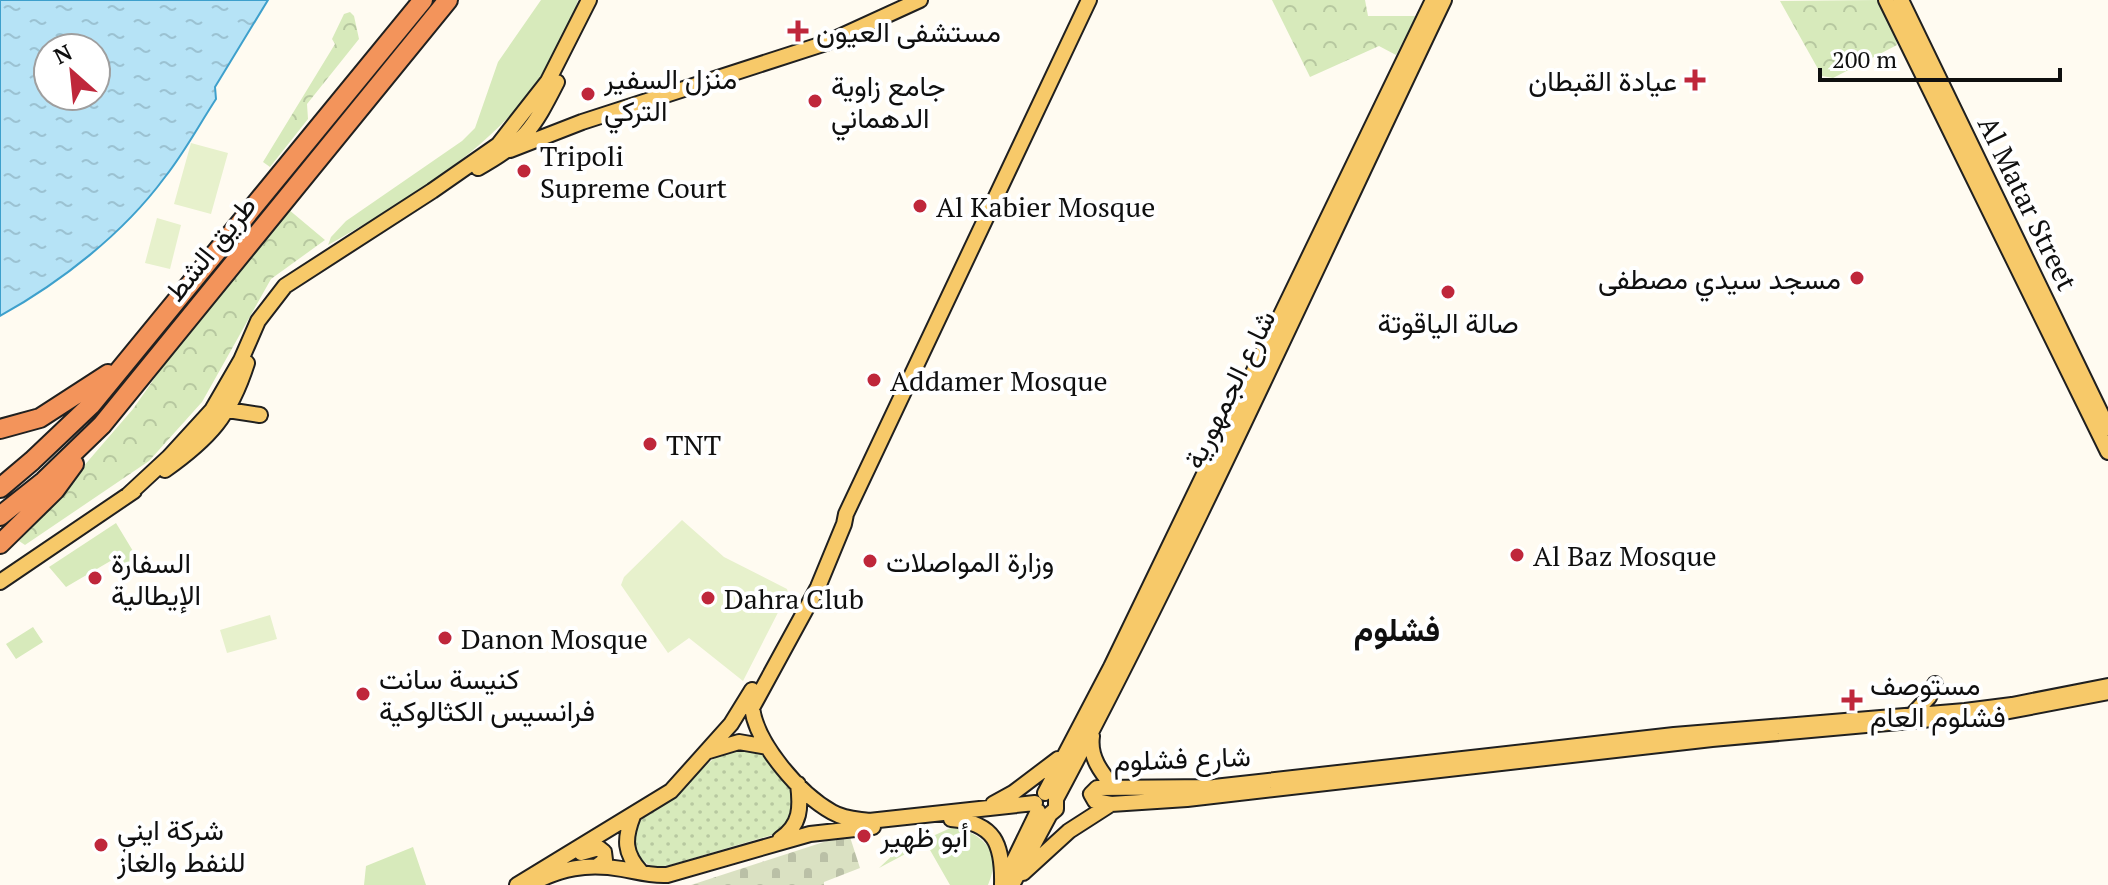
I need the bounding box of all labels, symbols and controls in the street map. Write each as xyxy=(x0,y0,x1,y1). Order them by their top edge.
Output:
place label: مستشفى العيون xyxy=(816,13,1001,50)
marker: مستشفى العيون xyxy=(787,20,809,42)
north arrow xyxy=(32,32,112,112)
scale bar xyxy=(1820,32,2060,82)
text: N xyxy=(49,37,77,70)
text: 200 m xyxy=(1832,43,1897,75)
place label: منزل السفير التركي xyxy=(603,60,737,134)
place label: عيادة القبطان xyxy=(1528,62,1677,99)
place label: جامع زاوية الدهماني xyxy=(831,67,945,141)
marker: عيادة القبطان xyxy=(1684,69,1706,91)
marker: منزل السفير التركي xyxy=(579,85,597,103)
marker: جامع زاوية الدهماني xyxy=(806,92,824,110)
street label: Al Matar Street xyxy=(1970,110,2086,297)
place label: Tripoli Supreme Court xyxy=(540,137,727,206)
marker: Tripoli Supreme Court xyxy=(515,162,533,180)
street label: طريق الشط xyxy=(156,187,264,309)
place label: Al Kabier Mosque xyxy=(936,188,1155,225)
marker: Al Kabier Mosque xyxy=(911,197,929,215)
place label: مسجد سيدي مصطفى xyxy=(1598,260,1841,302)
marker: مسجد سيدي مصطفى xyxy=(1848,269,1866,287)
marker: صالة الياقوتة xyxy=(1439,283,1457,301)
street label: شارع الجمهورية xyxy=(1175,304,1284,475)
place label: صالة الياقوتة xyxy=(1377,304,1519,341)
place label: Addamer Mosque xyxy=(890,362,1108,399)
marker: Addamer Mosque xyxy=(865,371,883,389)
place label: TNT xyxy=(666,426,721,463)
marker: TNT xyxy=(641,435,659,453)
place label: Al Baz Mosque xyxy=(1533,537,1717,574)
place label: وزارة المواصلات xyxy=(886,543,1054,580)
place label: السفارة الإيطالية xyxy=(111,544,201,614)
marker: Al Baz Mosque xyxy=(1508,546,1526,564)
marker: وزارة المواصلات xyxy=(861,552,879,570)
marker: السفارة الإيطالية xyxy=(86,569,104,587)
place label: Dahra Club xyxy=(724,580,864,617)
marker: Dahra Club xyxy=(699,589,717,607)
district label: فشلوم xyxy=(1354,608,1440,651)
place label: Danon Mosque xyxy=(461,620,648,657)
marker: Danon Mosque xyxy=(436,629,454,647)
place label: كنيسة سانت فرانسيس الكثالوكية xyxy=(379,660,595,729)
place label: مستوصف فشلوم العام xyxy=(1870,666,2006,736)
marker: كنيسة سانت فرانسيس الكثالوكية xyxy=(354,685,372,703)
marker: مستوصف فشلوم العام xyxy=(1841,689,1863,711)
street label: شارع فشلوم xyxy=(1113,737,1251,780)
place label: شركة ايني للنفط والغاز xyxy=(116,811,245,880)
place label: أبو ظهير xyxy=(879,818,968,855)
marker: أبو ظهير xyxy=(855,827,873,845)
marker: شركة ايني للنفط والغاز xyxy=(92,836,110,854)

